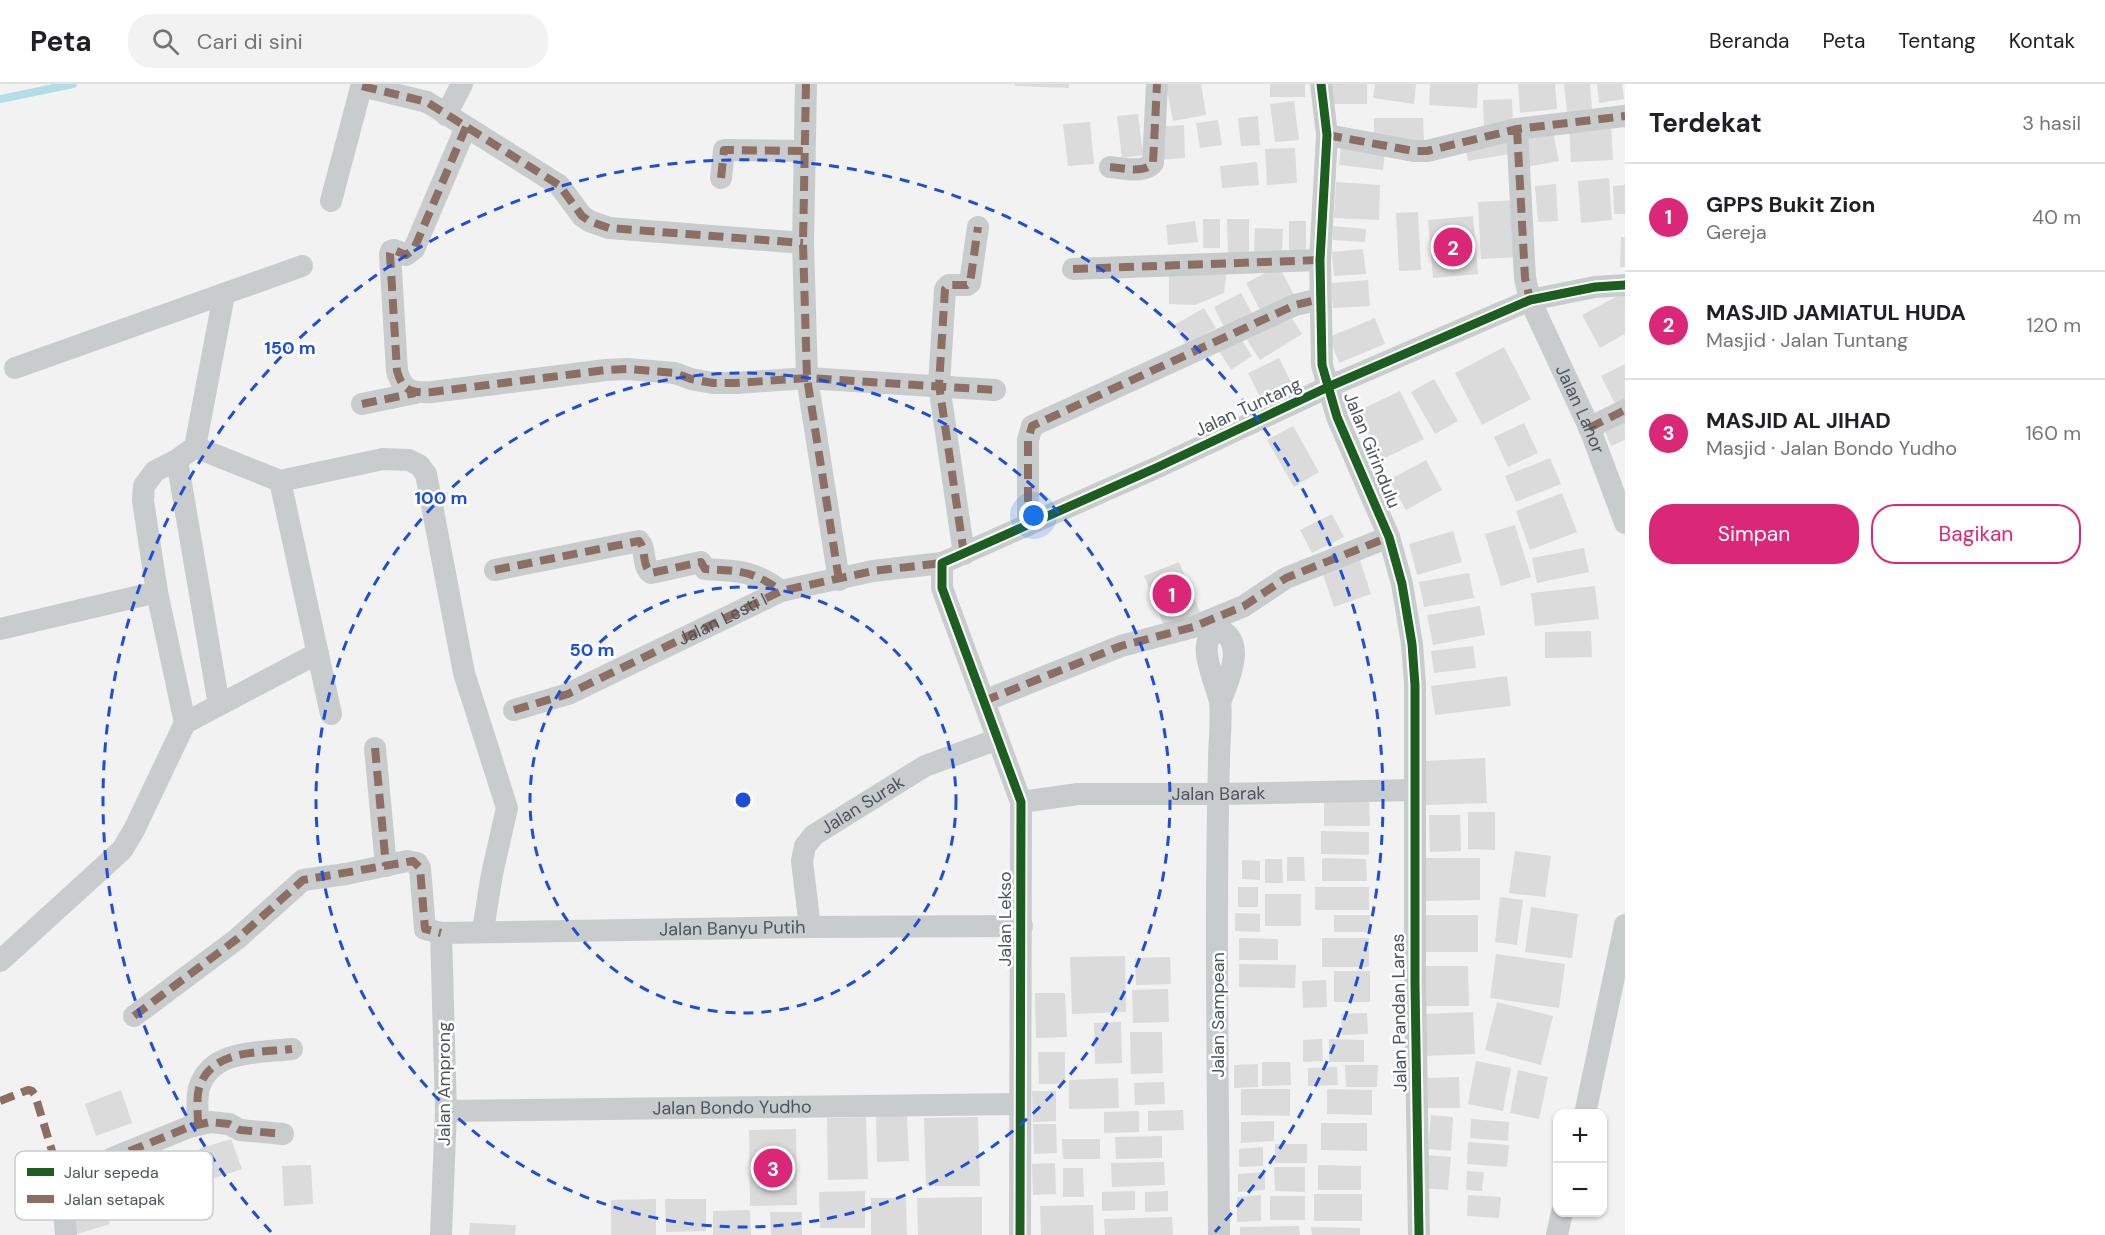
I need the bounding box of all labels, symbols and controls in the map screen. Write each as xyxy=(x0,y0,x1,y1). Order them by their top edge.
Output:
search box xyxy=(128,14,548,68)
text: Peta xyxy=(30,23,92,60)
icon: search xyxy=(149,25,182,58)
text: Cari di sini xyxy=(197,27,303,56)
text: Beranda xyxy=(1709,27,1790,55)
text: Peta xyxy=(1823,27,1865,55)
text: Tentang xyxy=(1898,27,1976,55)
text: Kontak xyxy=(2009,27,2075,55)
text: Terdekat xyxy=(1649,106,1762,140)
text: 3 hasil xyxy=(2022,110,2081,136)
text: GPPS Bukit Zion xyxy=(1706,190,1875,219)
text: 1 xyxy=(1665,204,1672,230)
text: 40 m xyxy=(2032,204,2081,230)
text: Gereja xyxy=(1706,219,1767,245)
pin: 2 xyxy=(1434,224,1472,270)
text: MASJID JAMIATUL HUDA xyxy=(1706,298,1966,327)
text: 2 xyxy=(1663,312,1674,338)
text: 120 m xyxy=(2027,312,2081,338)
text: Masjid · Jalan Tuntang xyxy=(1706,327,1908,353)
text: 150 m xyxy=(264,336,316,360)
street label: Jalan Lahor xyxy=(1550,361,1610,457)
street label: Jalan Tuntang xyxy=(1191,372,1305,442)
street label: Jalan Girindulu xyxy=(1338,389,1406,511)
text: MASJID AL JIHAD xyxy=(1706,406,1891,435)
text: 3 xyxy=(1662,420,1675,446)
text: 160 m xyxy=(2025,420,2081,446)
text: Masjid · Jalan Bondo Yudho xyxy=(1706,435,1957,461)
text: 100 m xyxy=(414,486,468,510)
your location xyxy=(1019,501,1048,530)
button: Simpan xyxy=(1649,504,1859,564)
button: Bagikan xyxy=(1871,504,2081,564)
pin: 1 xyxy=(1152,572,1192,616)
street label: Jalan Lesti I xyxy=(674,588,771,651)
text: 50 m xyxy=(569,638,615,662)
street label: Jalan Surak xyxy=(816,770,909,840)
street label: Jalan Barak xyxy=(1171,781,1266,806)
centre of rings xyxy=(733,790,753,810)
street label: Jalan Lekso xyxy=(993,871,1017,967)
street label: Jalan Banyu Putih xyxy=(659,915,806,941)
street label: Jalan Pandan Laras xyxy=(1386,933,1412,1093)
street label: Jalan Sampean xyxy=(1206,952,1230,1078)
street label: Jalan Amprong xyxy=(432,1022,456,1146)
street label: Jalan Bondo Yudho xyxy=(652,1095,812,1120)
map controls xyxy=(1553,1109,1607,1217)
button: + xyxy=(1553,1109,1607,1163)
pin: 3 xyxy=(754,1146,792,1190)
legend xyxy=(15,1151,213,1220)
text: Jalur sepeda xyxy=(64,1162,159,1183)
button: − xyxy=(1553,1163,1607,1217)
text: Jalan setapak xyxy=(64,1189,165,1210)

